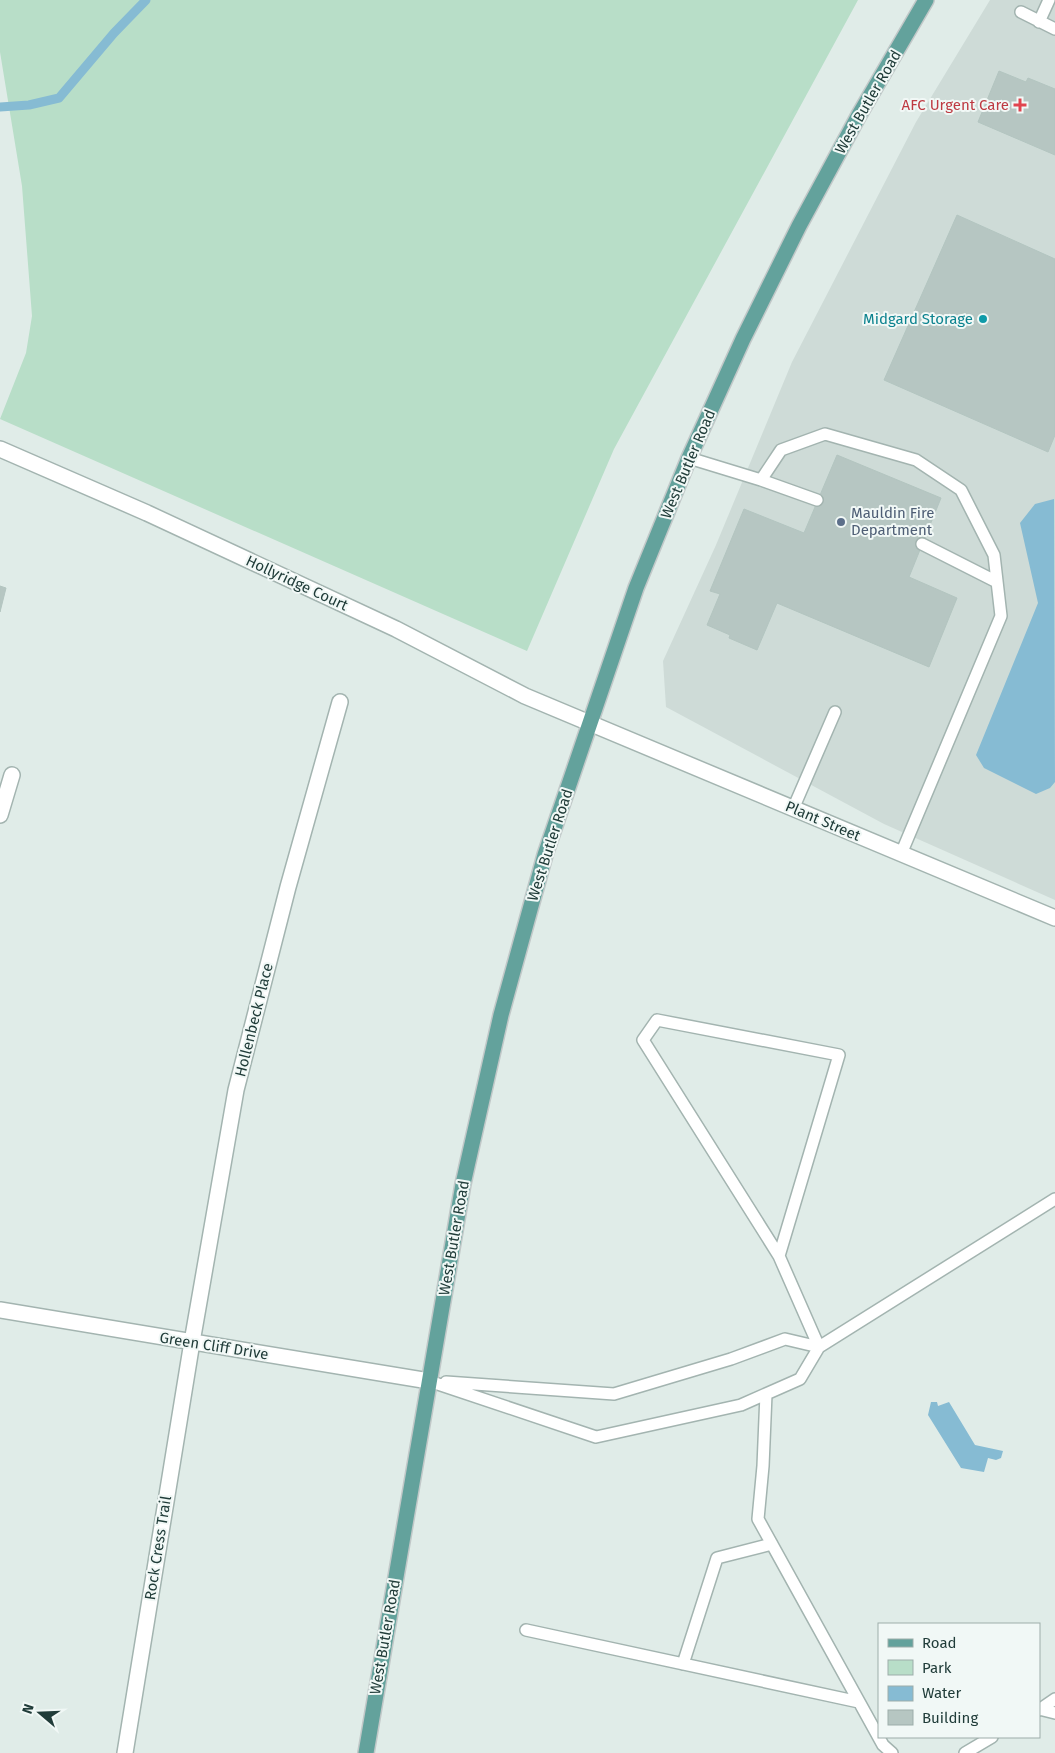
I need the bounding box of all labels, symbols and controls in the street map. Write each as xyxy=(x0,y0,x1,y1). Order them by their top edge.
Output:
street label: West Butler Road xyxy=(831,47,905,157)
place label: AFC Urgent Care xyxy=(902,96,1009,114)
marker: AFC Urgent Care xyxy=(1013,98,1027,112)
place label: Midgard Storage xyxy=(863,310,973,328)
marker: Midgard Storage xyxy=(977,313,989,325)
street label: West Butler Road xyxy=(657,407,719,521)
place label: Mauldin Fire Department xyxy=(851,504,934,539)
marker: Mauldin Fire Department xyxy=(835,516,847,528)
street label: Hollyridge Court xyxy=(243,551,351,615)
street label: West Butler Road xyxy=(523,787,577,903)
street label: Plant Street xyxy=(783,797,864,845)
street label: Hollenbeck Place xyxy=(231,961,277,1079)
street label: West Butler Road xyxy=(435,1179,473,1297)
street label: Green Cliff Drive xyxy=(158,1329,270,1363)
street label: Rock Cress Trail xyxy=(141,1494,175,1601)
street label: West Butler Road xyxy=(366,1578,404,1696)
legend xyxy=(878,1623,1040,1738)
text: Road xyxy=(922,1634,957,1652)
text: Park xyxy=(922,1659,952,1677)
text: Water xyxy=(922,1684,961,1702)
north arrow xyxy=(15,1688,65,1738)
text: N xyxy=(19,1702,38,1716)
text: Building xyxy=(922,1709,978,1727)

